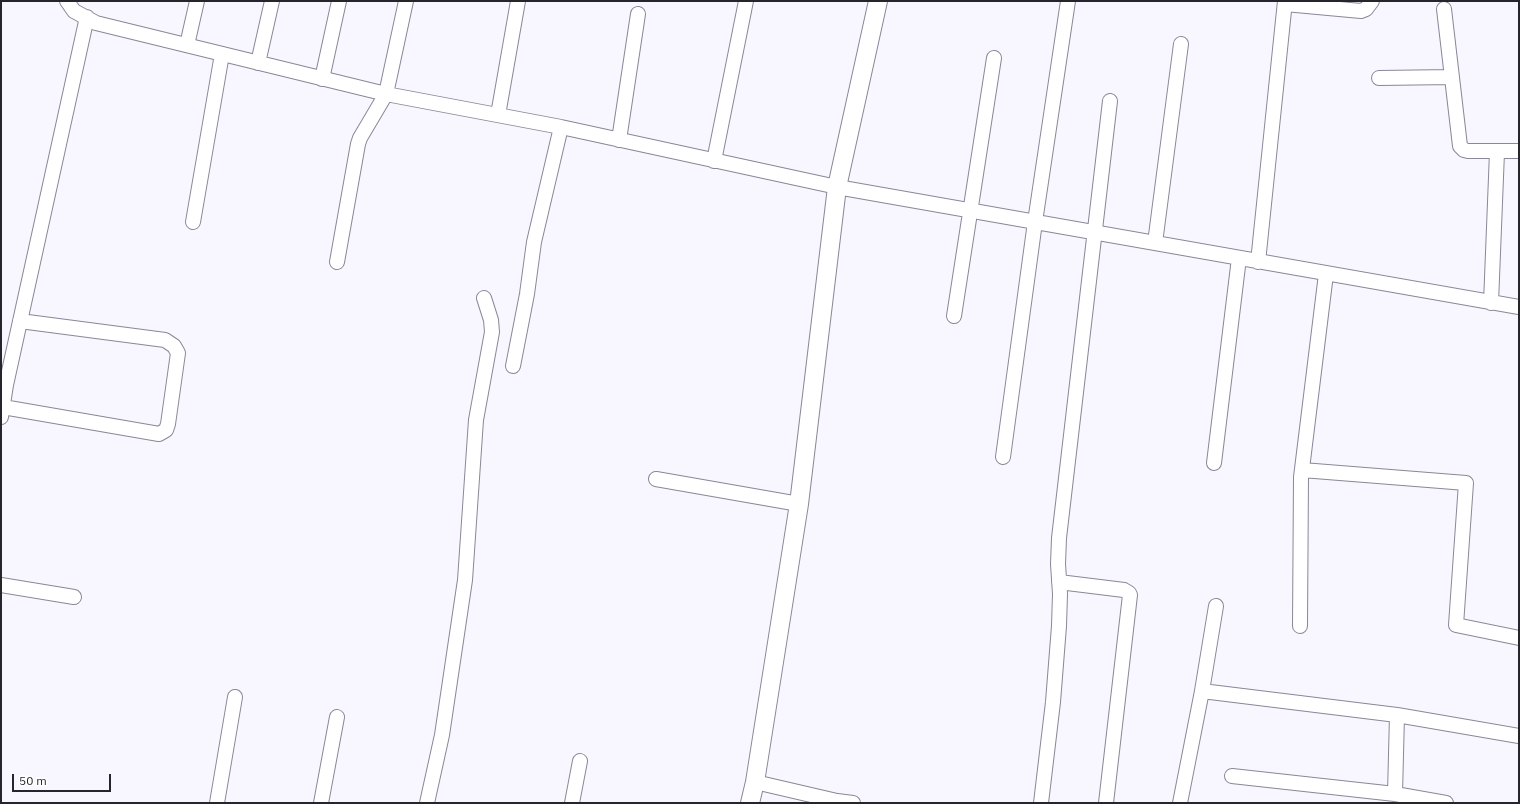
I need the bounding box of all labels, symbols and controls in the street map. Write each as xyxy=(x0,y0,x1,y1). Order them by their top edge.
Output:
scale bar xyxy=(14,766,113,792)
text: 50 m xyxy=(19,773,47,788)

